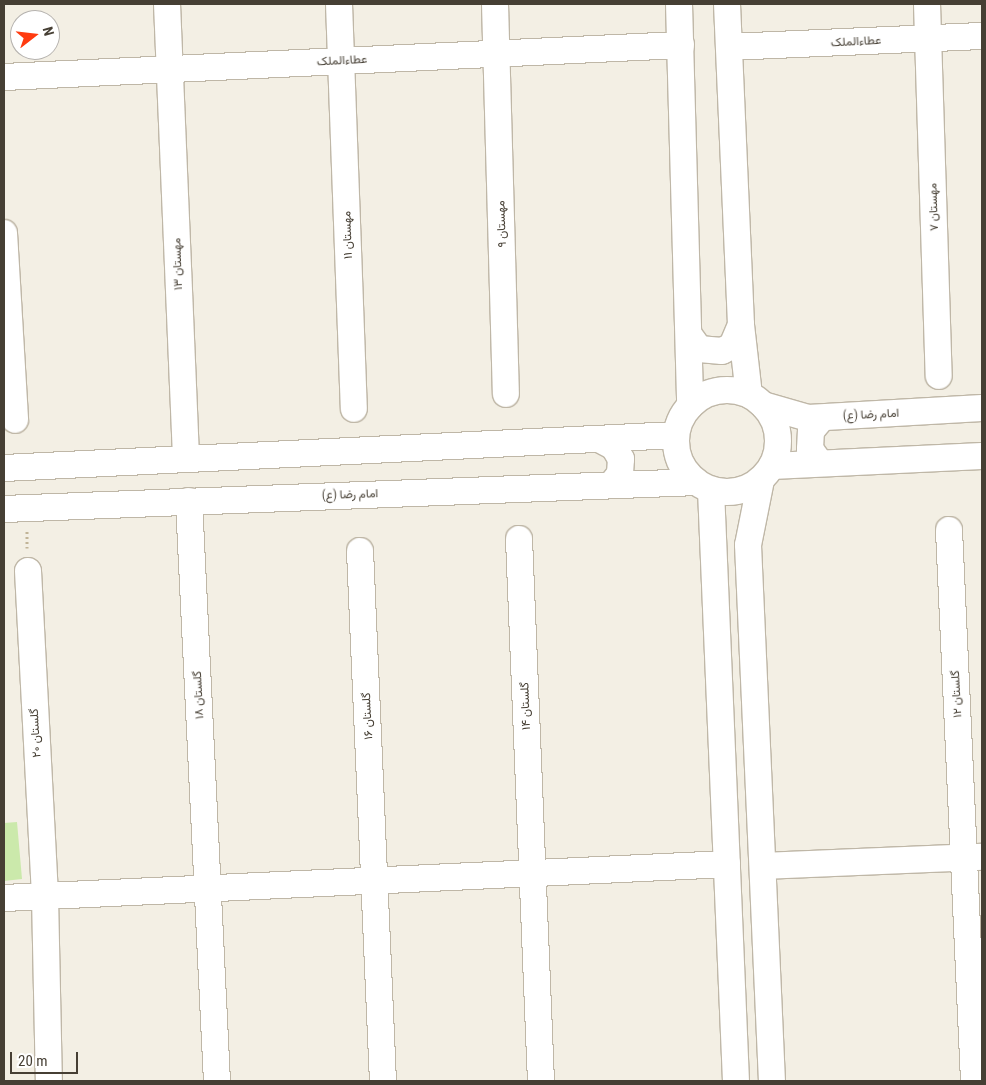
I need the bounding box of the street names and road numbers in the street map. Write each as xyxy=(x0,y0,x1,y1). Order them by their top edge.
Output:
street label: عطاءالملک xyxy=(830,33,882,51)
street label: عطاءالملک xyxy=(316,52,368,70)
street label: مهستان ۷ xyxy=(926,183,942,231)
street label: مهستان ۹ xyxy=(494,200,510,248)
street label: مهستان ۱۱ xyxy=(340,211,356,259)
street label: مهستان ۱۳ xyxy=(170,238,186,290)
street label: امام رضا (ع) xyxy=(842,406,900,424)
street label: امام رضا (ع) xyxy=(322,487,378,503)
street label: گلستان ۱۸ xyxy=(191,670,207,720)
street label: گلستان ۱۲ xyxy=(949,670,965,718)
street label: گلستان ۱۴ xyxy=(518,682,534,730)
street label: گلستان ۱۶ xyxy=(360,692,376,740)
street label: گلستان ۲۰ xyxy=(28,708,44,758)

